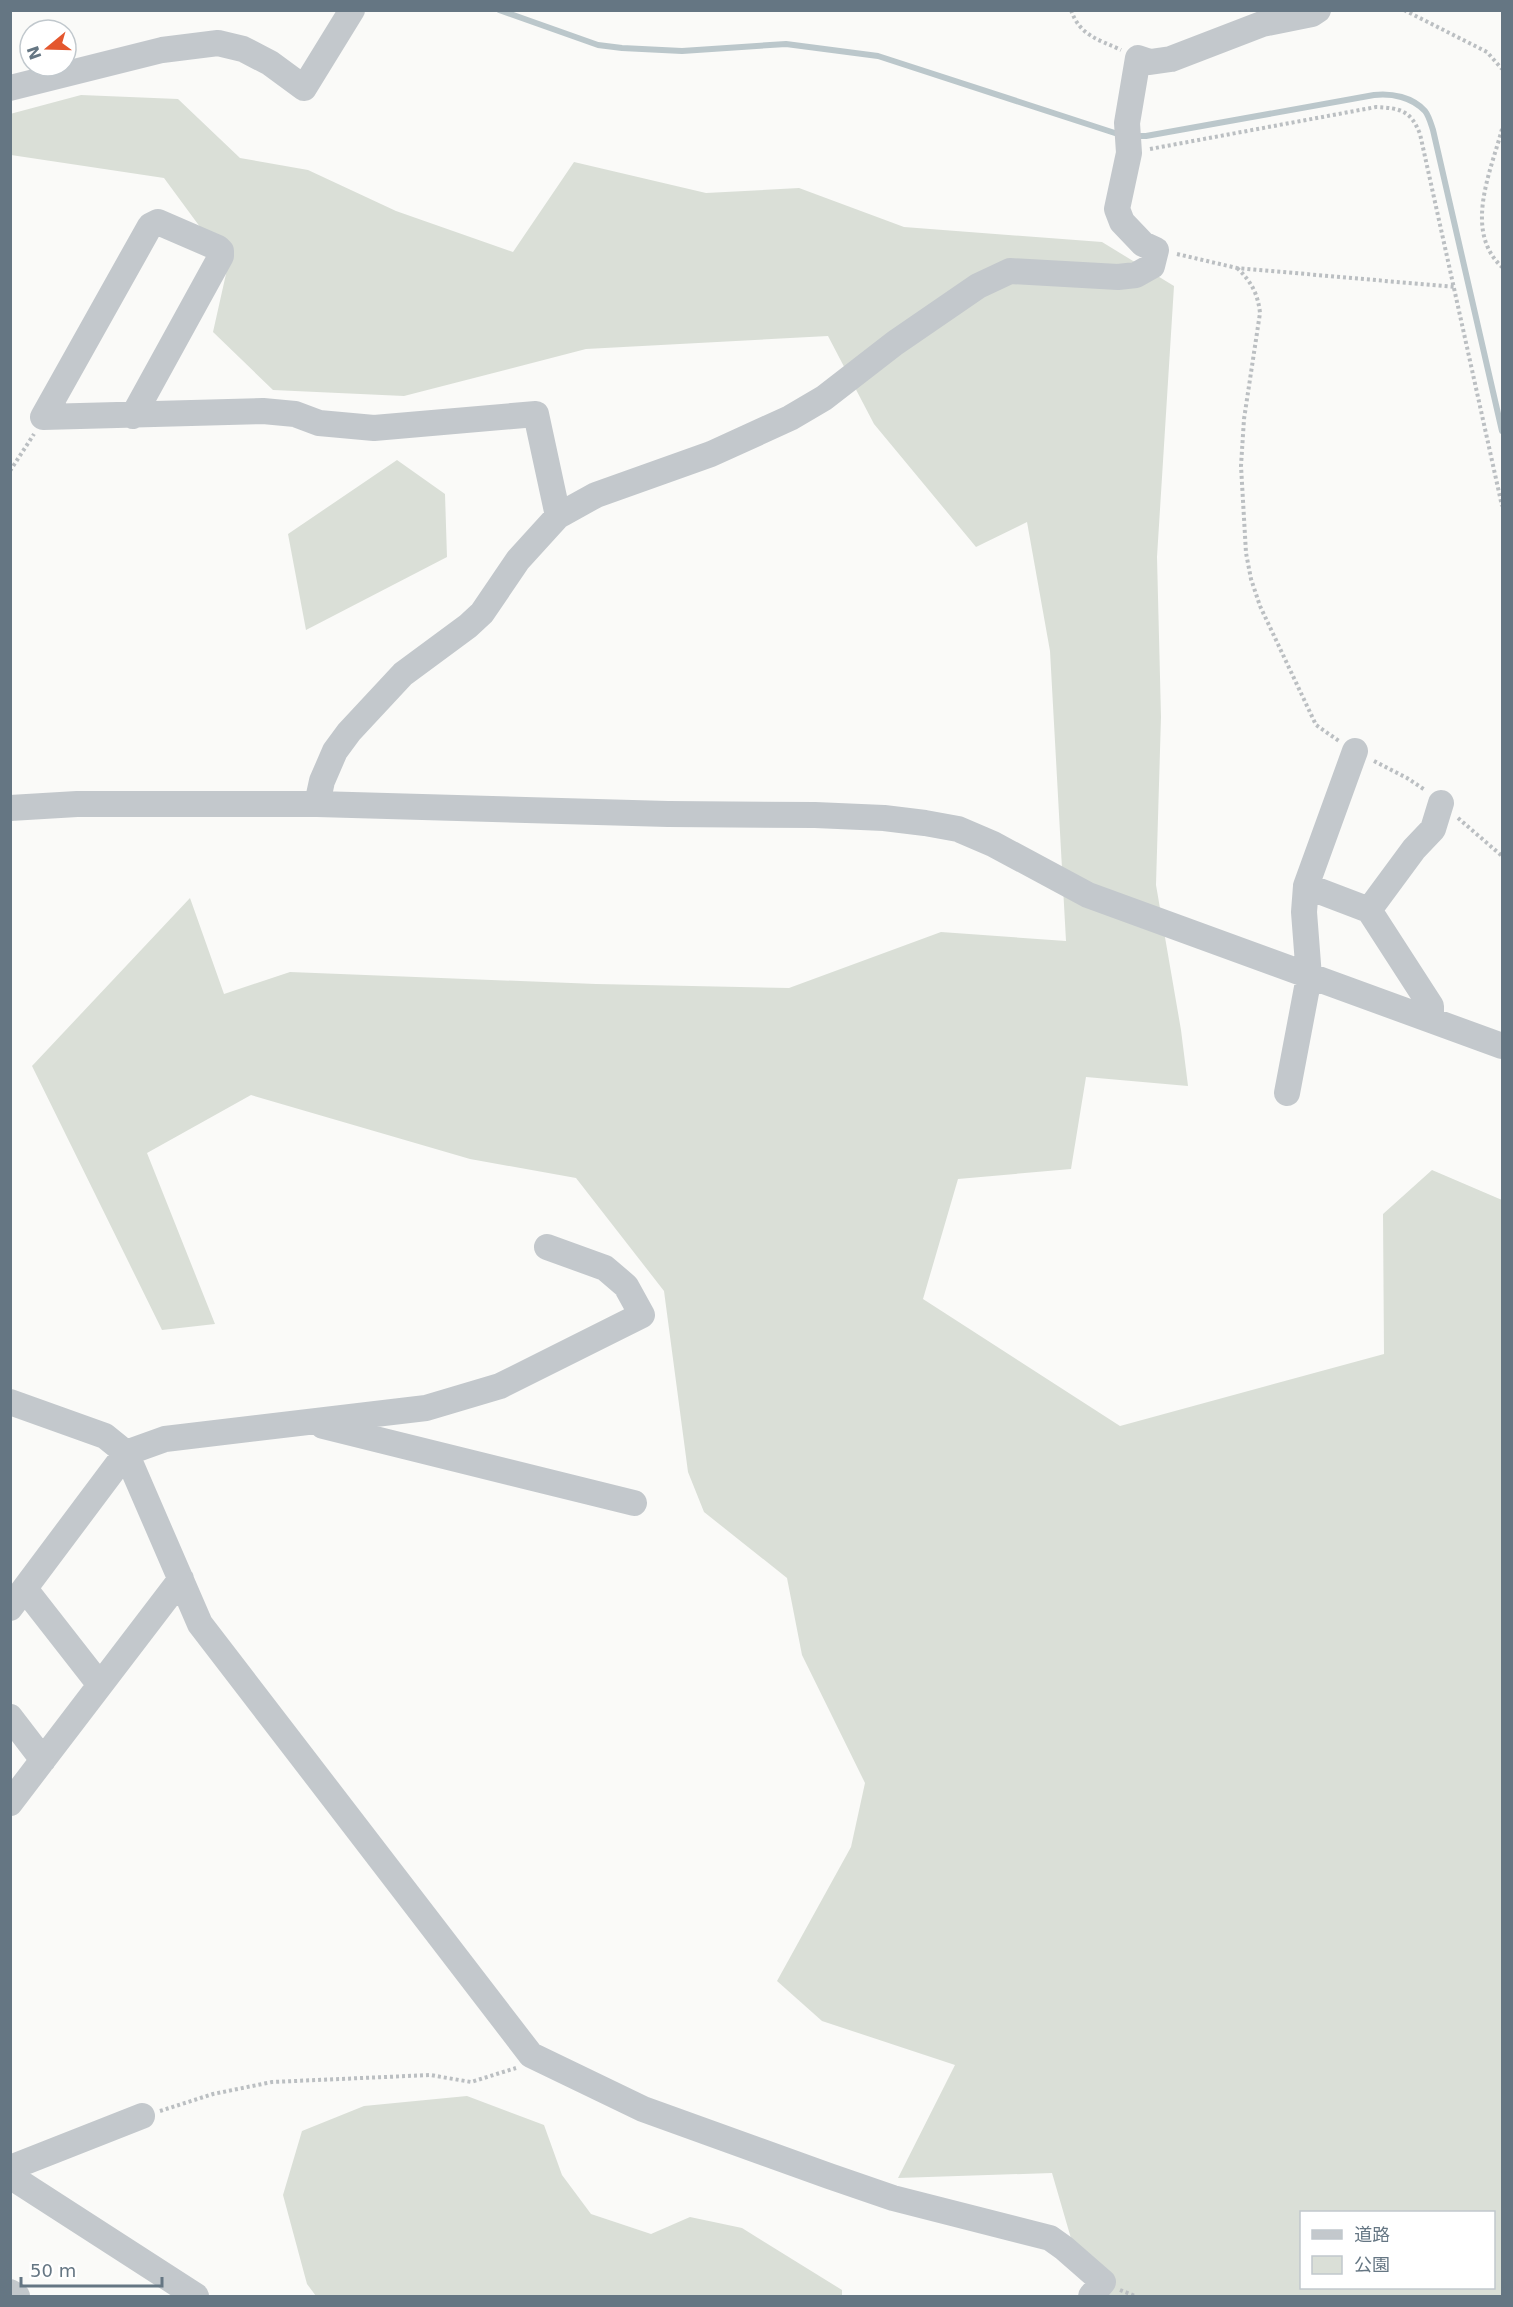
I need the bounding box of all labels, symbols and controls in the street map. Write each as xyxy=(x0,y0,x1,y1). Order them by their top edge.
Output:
north arrow xyxy=(18,18,78,78)
text: N xyxy=(23,43,45,62)
legend xyxy=(1300,2211,1495,2289)
text: 道路 xyxy=(1354,2224,1390,2245)
scale bar xyxy=(21,2250,162,2288)
text: 公園 xyxy=(1354,2254,1390,2275)
text: 50 m xyxy=(30,2260,76,2281)

